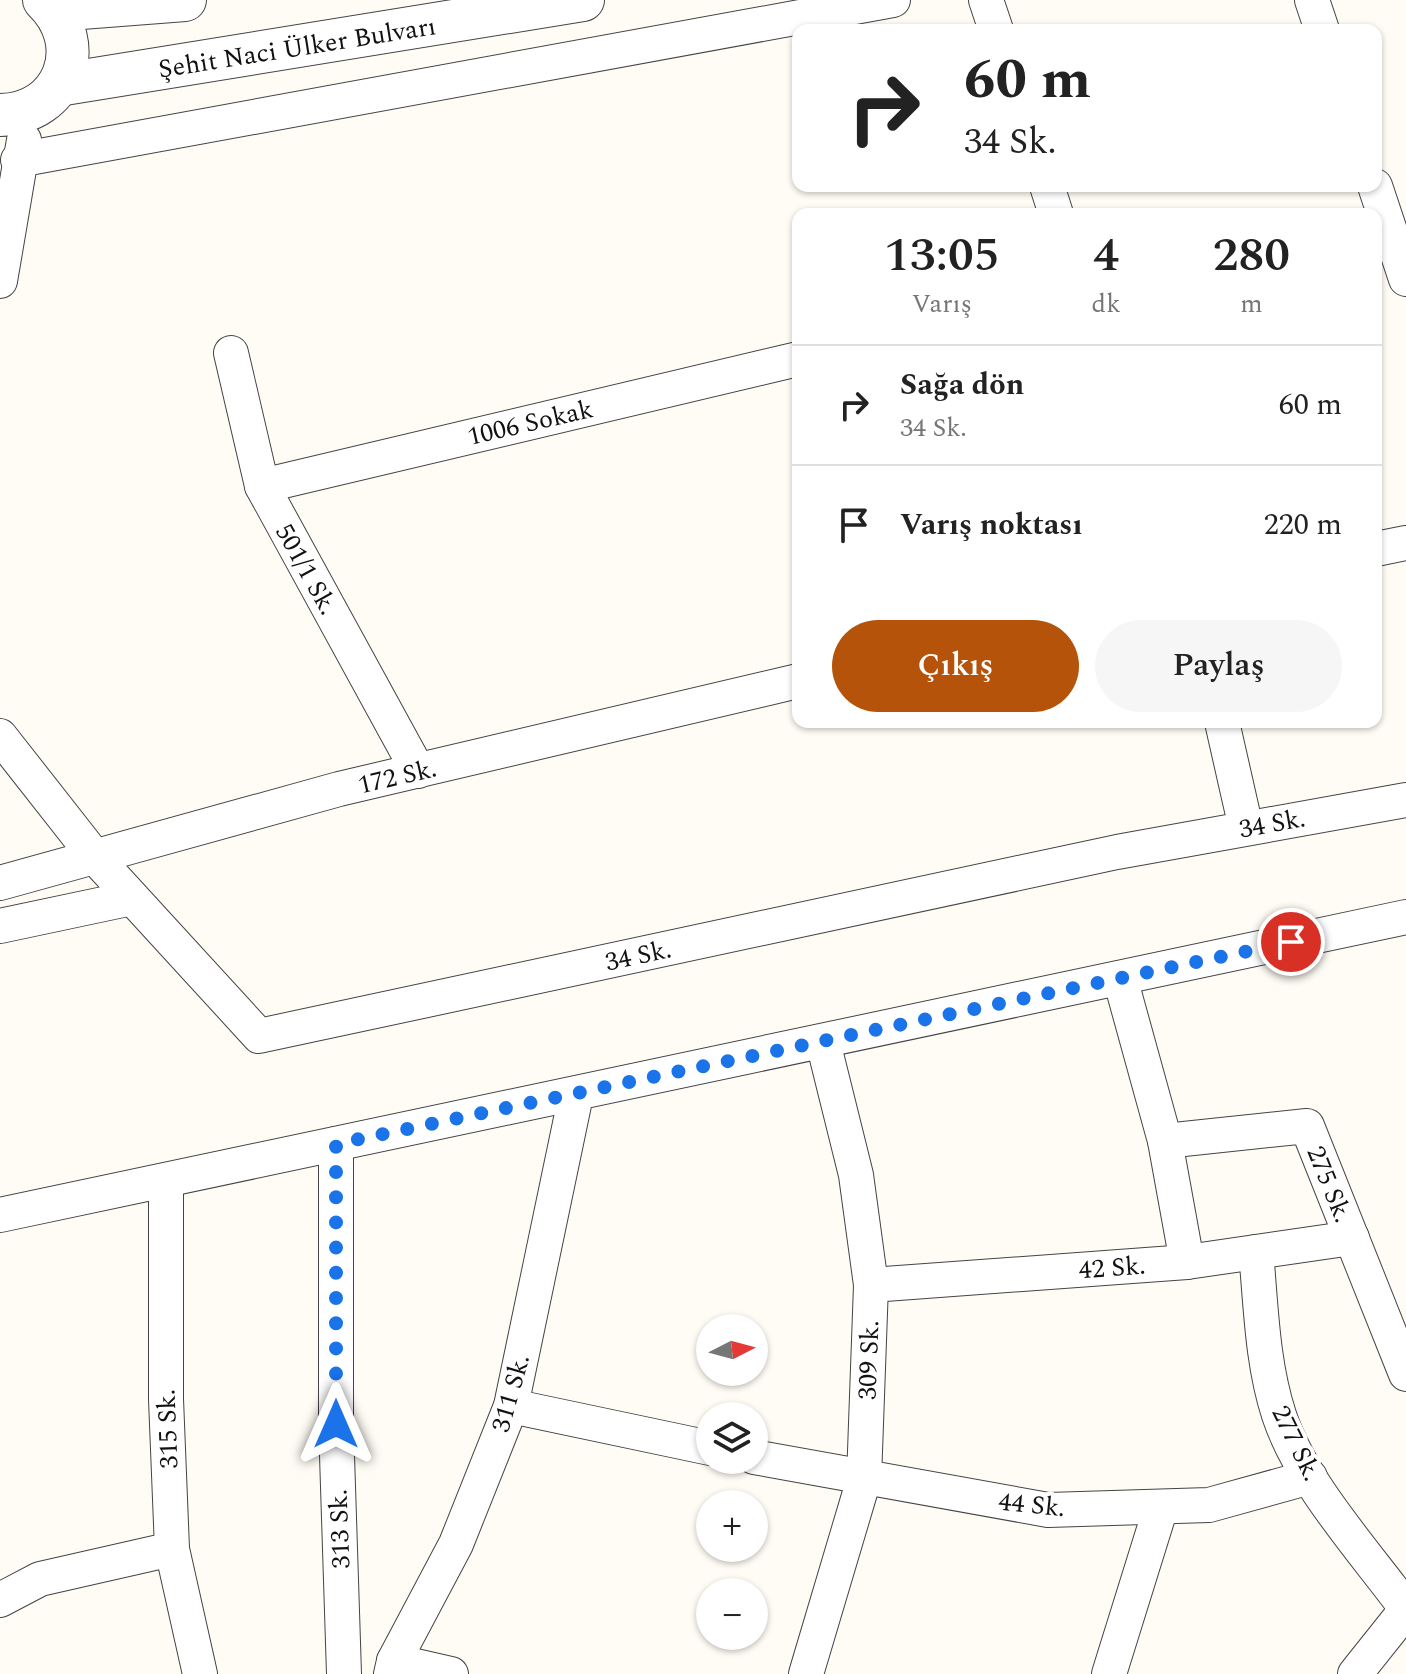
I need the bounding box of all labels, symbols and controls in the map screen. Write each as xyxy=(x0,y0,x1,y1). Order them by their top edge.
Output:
street label: Şehit Naci Ülker Bulvarı xyxy=(155,6,439,90)
text: 60 m xyxy=(964,38,1091,123)
icon: right xyxy=(832,56,936,160)
text: 34 Sk. xyxy=(964,115,1056,170)
text: 13:05 xyxy=(884,219,1000,292)
text: 4 xyxy=(1093,219,1119,292)
text: 280 xyxy=(1213,219,1290,292)
text: Varış xyxy=(912,284,972,324)
text: dk xyxy=(1092,284,1121,324)
text: m xyxy=(1240,284,1263,324)
text: Sağa dön xyxy=(900,362,1024,408)
text: 60 m xyxy=(1279,382,1342,428)
icon: right xyxy=(832,383,876,427)
street label: 1006 Sokak xyxy=(463,389,597,457)
text: 34 Sk. xyxy=(900,408,967,448)
text: Varış noktası xyxy=(900,502,1082,548)
text: 220 m xyxy=(1264,502,1342,548)
icon: arrive xyxy=(832,503,876,547)
street label: 501/1 Sk. xyxy=(265,516,348,623)
button: Çıkış xyxy=(832,620,1079,712)
button: Paylaş xyxy=(1095,620,1342,712)
street label: 172 Sk. xyxy=(354,749,441,805)
street label: 34 Sk. xyxy=(1236,798,1309,849)
pin xyxy=(1257,908,1325,976)
icon: arrive xyxy=(1269,920,1313,964)
street label: 34 Sk. xyxy=(601,929,675,982)
street label: 275 Sk. xyxy=(1296,1140,1363,1229)
street label: 42 Sk. xyxy=(1077,1246,1147,1290)
north arrow xyxy=(696,1314,768,1386)
map controls xyxy=(696,1314,768,1650)
street label: 309 Sk. xyxy=(848,1319,890,1401)
street label: 311 Sk. xyxy=(481,1349,541,1437)
position arrow xyxy=(294,1382,378,1466)
street label: 315 Sk. xyxy=(147,1388,189,1470)
street label: 277 Sk. xyxy=(1261,1399,1332,1488)
button: layers xyxy=(696,1402,768,1474)
street label: 44 Sk. xyxy=(997,1482,1067,1528)
street label: 313 Sk. xyxy=(319,1488,361,1570)
button: + xyxy=(696,1490,768,1562)
button: − xyxy=(696,1578,768,1650)

